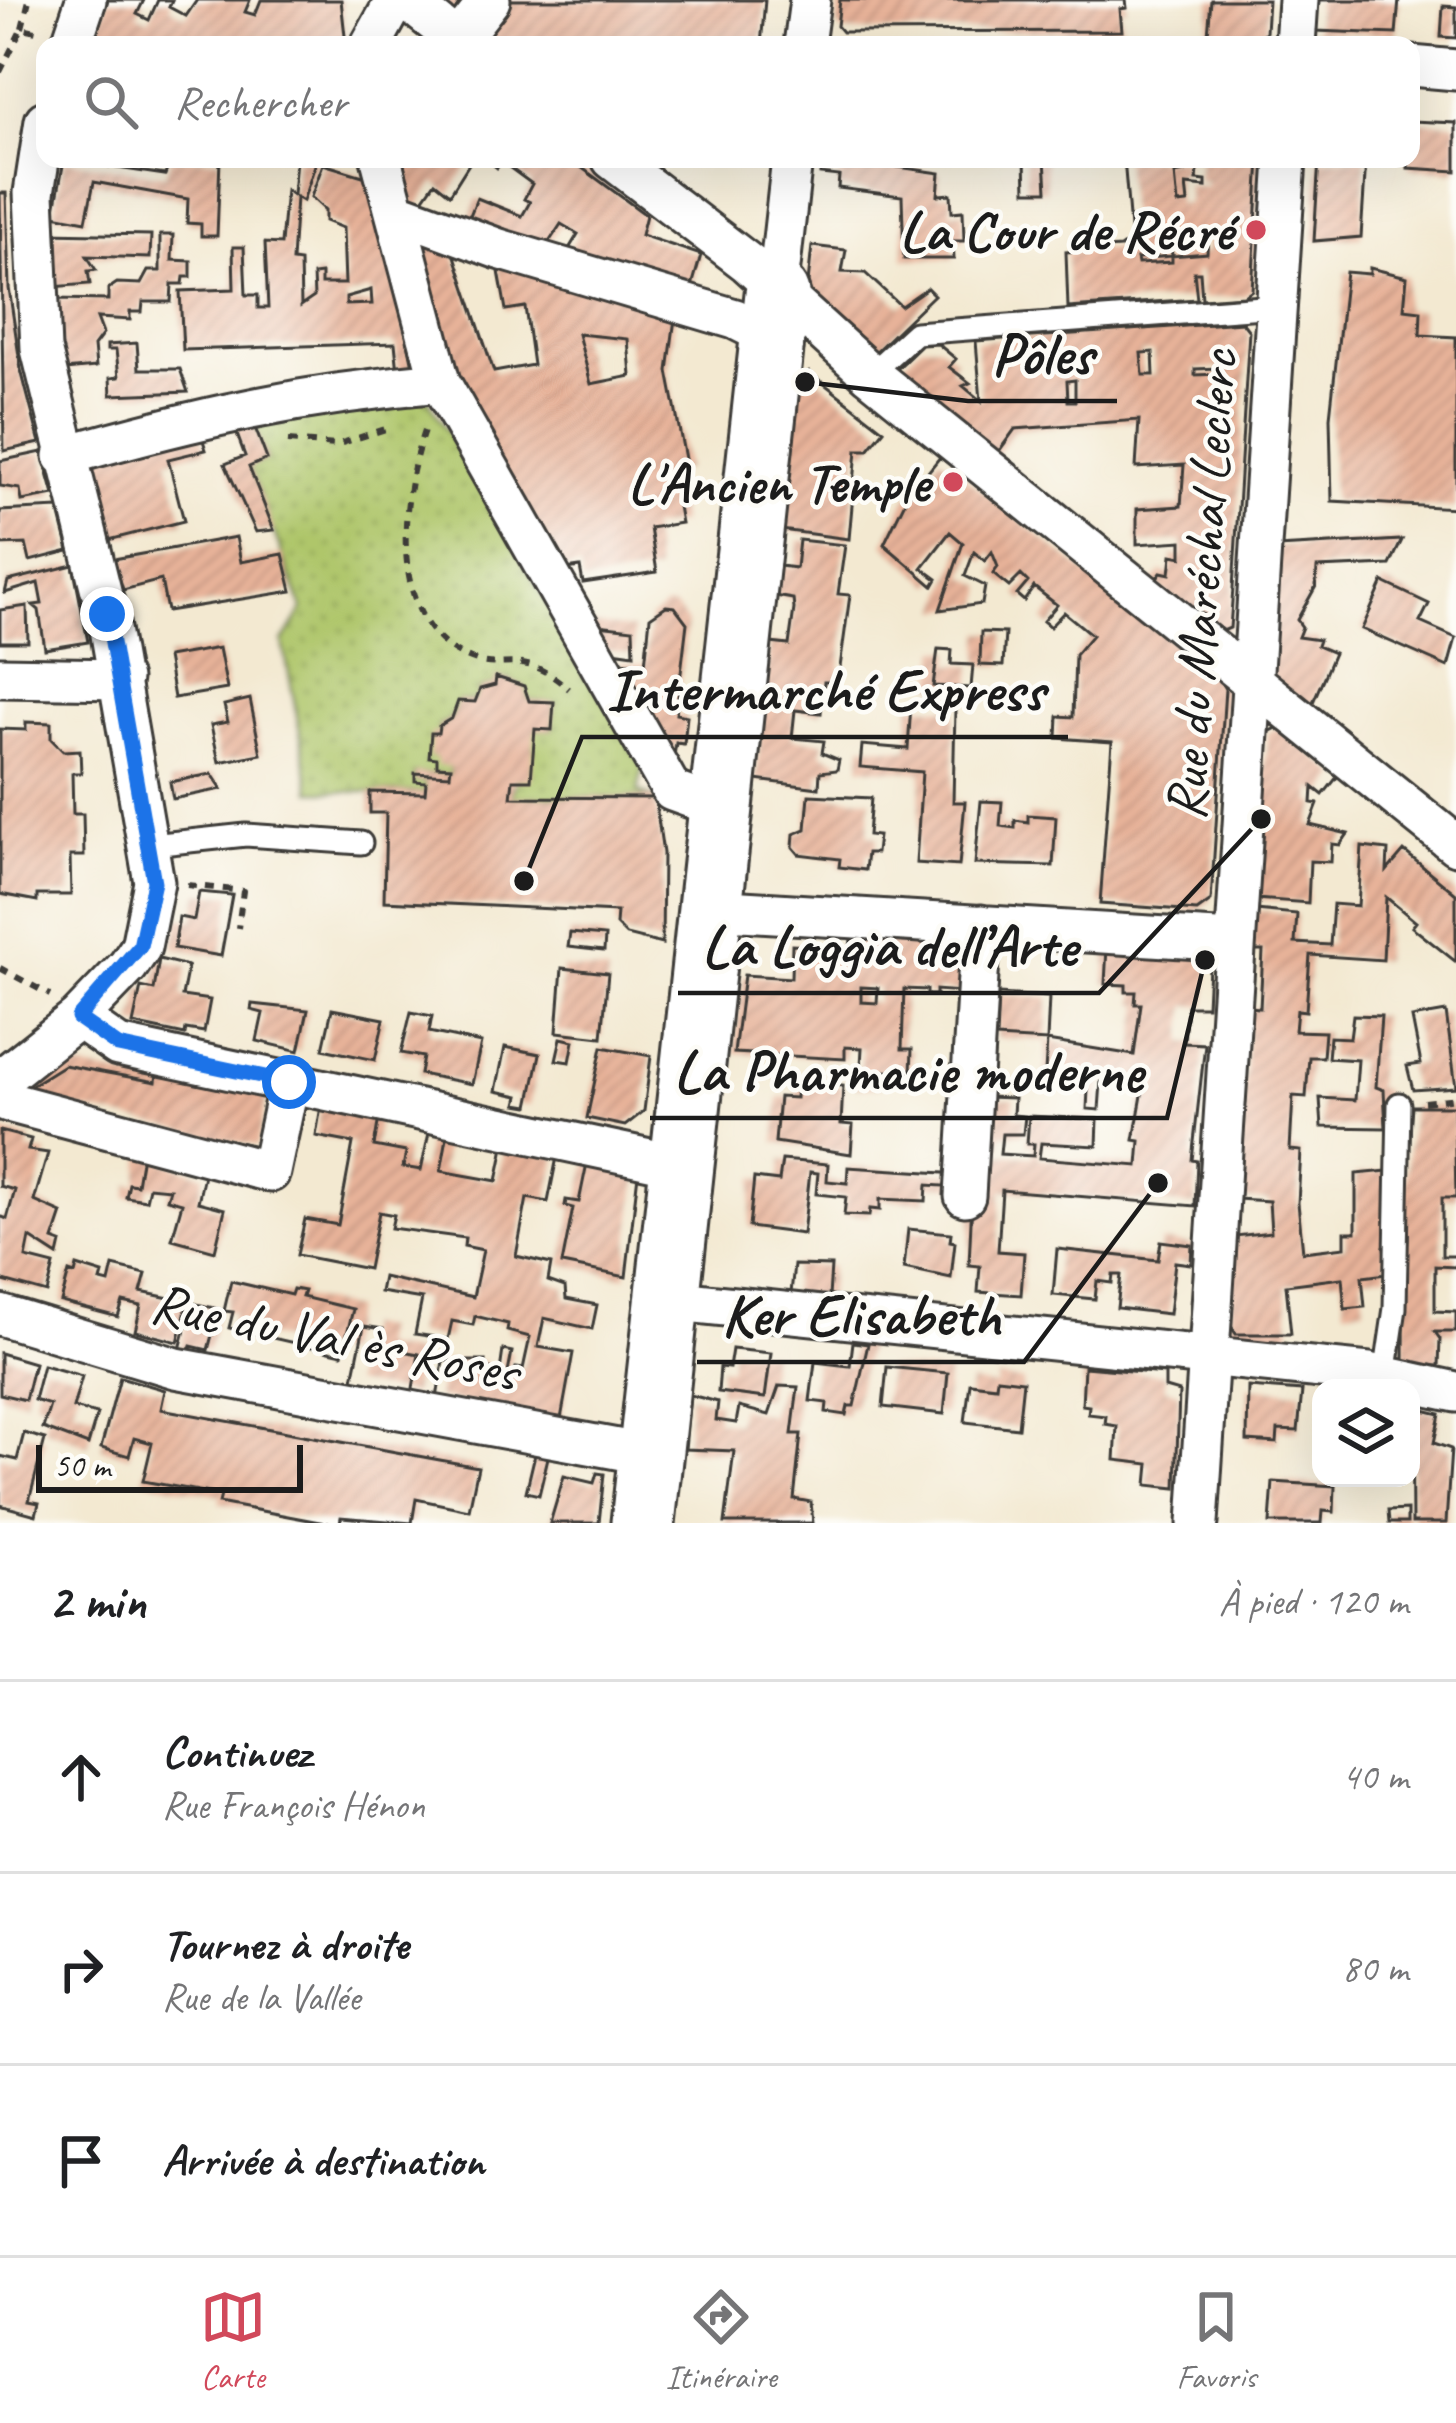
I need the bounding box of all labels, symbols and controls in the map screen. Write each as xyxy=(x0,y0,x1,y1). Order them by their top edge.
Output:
search box xyxy=(36,36,1420,168)
icon: search xyxy=(78,69,144,135)
text: Rechercher xyxy=(174,74,347,131)
place label: La Cour de Récré xyxy=(899,195,1240,267)
marker: La Cour de Récré xyxy=(1243,217,1269,243)
callout: Pôles xyxy=(968,305,1117,401)
text: Pôles xyxy=(992,316,1098,392)
street label: Rue du Maréchal Leclerc xyxy=(1149,345,1254,823)
place label: L'Ancien Temple xyxy=(628,447,934,519)
marker: L'Ancien Temple xyxy=(940,469,966,495)
route end xyxy=(80,587,134,641)
callout: Intermarché Express xyxy=(582,641,1068,737)
text: Intermarché Express xyxy=(606,652,1050,728)
callout: La Loggia dell’Arte xyxy=(678,897,1099,993)
text: La Loggia dell’Arte xyxy=(702,908,1081,984)
callout: La Pharmacie moderne xyxy=(650,1022,1167,1118)
text: La Pharmacie moderne xyxy=(674,1033,1146,1109)
route start xyxy=(262,1055,316,1109)
street label: Rue du Val ès Roses xyxy=(145,1266,529,1409)
callout: Ker Elisabeth xyxy=(697,1266,1024,1362)
text: Ker Elisabeth xyxy=(721,1277,1002,1353)
map controls xyxy=(1312,1379,1420,1487)
button: layers xyxy=(1312,1379,1420,1487)
scale bar xyxy=(36,1439,303,1492)
text: 50 m xyxy=(54,1445,110,1487)
text: 2 min xyxy=(48,1569,146,1633)
text: À pied · 120 m xyxy=(1219,1577,1408,1626)
text: Continuez xyxy=(162,1724,311,1781)
icon: ahead xyxy=(48,1744,114,1810)
text: 40 m xyxy=(1342,1752,1408,1801)
text: Rue François Hénon xyxy=(162,1781,425,1830)
text: Tournez à droite xyxy=(162,1916,408,1973)
icon: right xyxy=(48,1936,114,2002)
text: 80 m xyxy=(1342,1944,1408,1993)
text: Rue de la Vallée xyxy=(162,1973,360,2022)
icon: arrive xyxy=(48,2128,114,2194)
text: Arrivée à destination xyxy=(162,2132,485,2189)
tab: Carte xyxy=(200,2284,266,2398)
tab: Itinéraire xyxy=(666,2284,777,2398)
tab: Favoris xyxy=(1177,2284,1256,2398)

